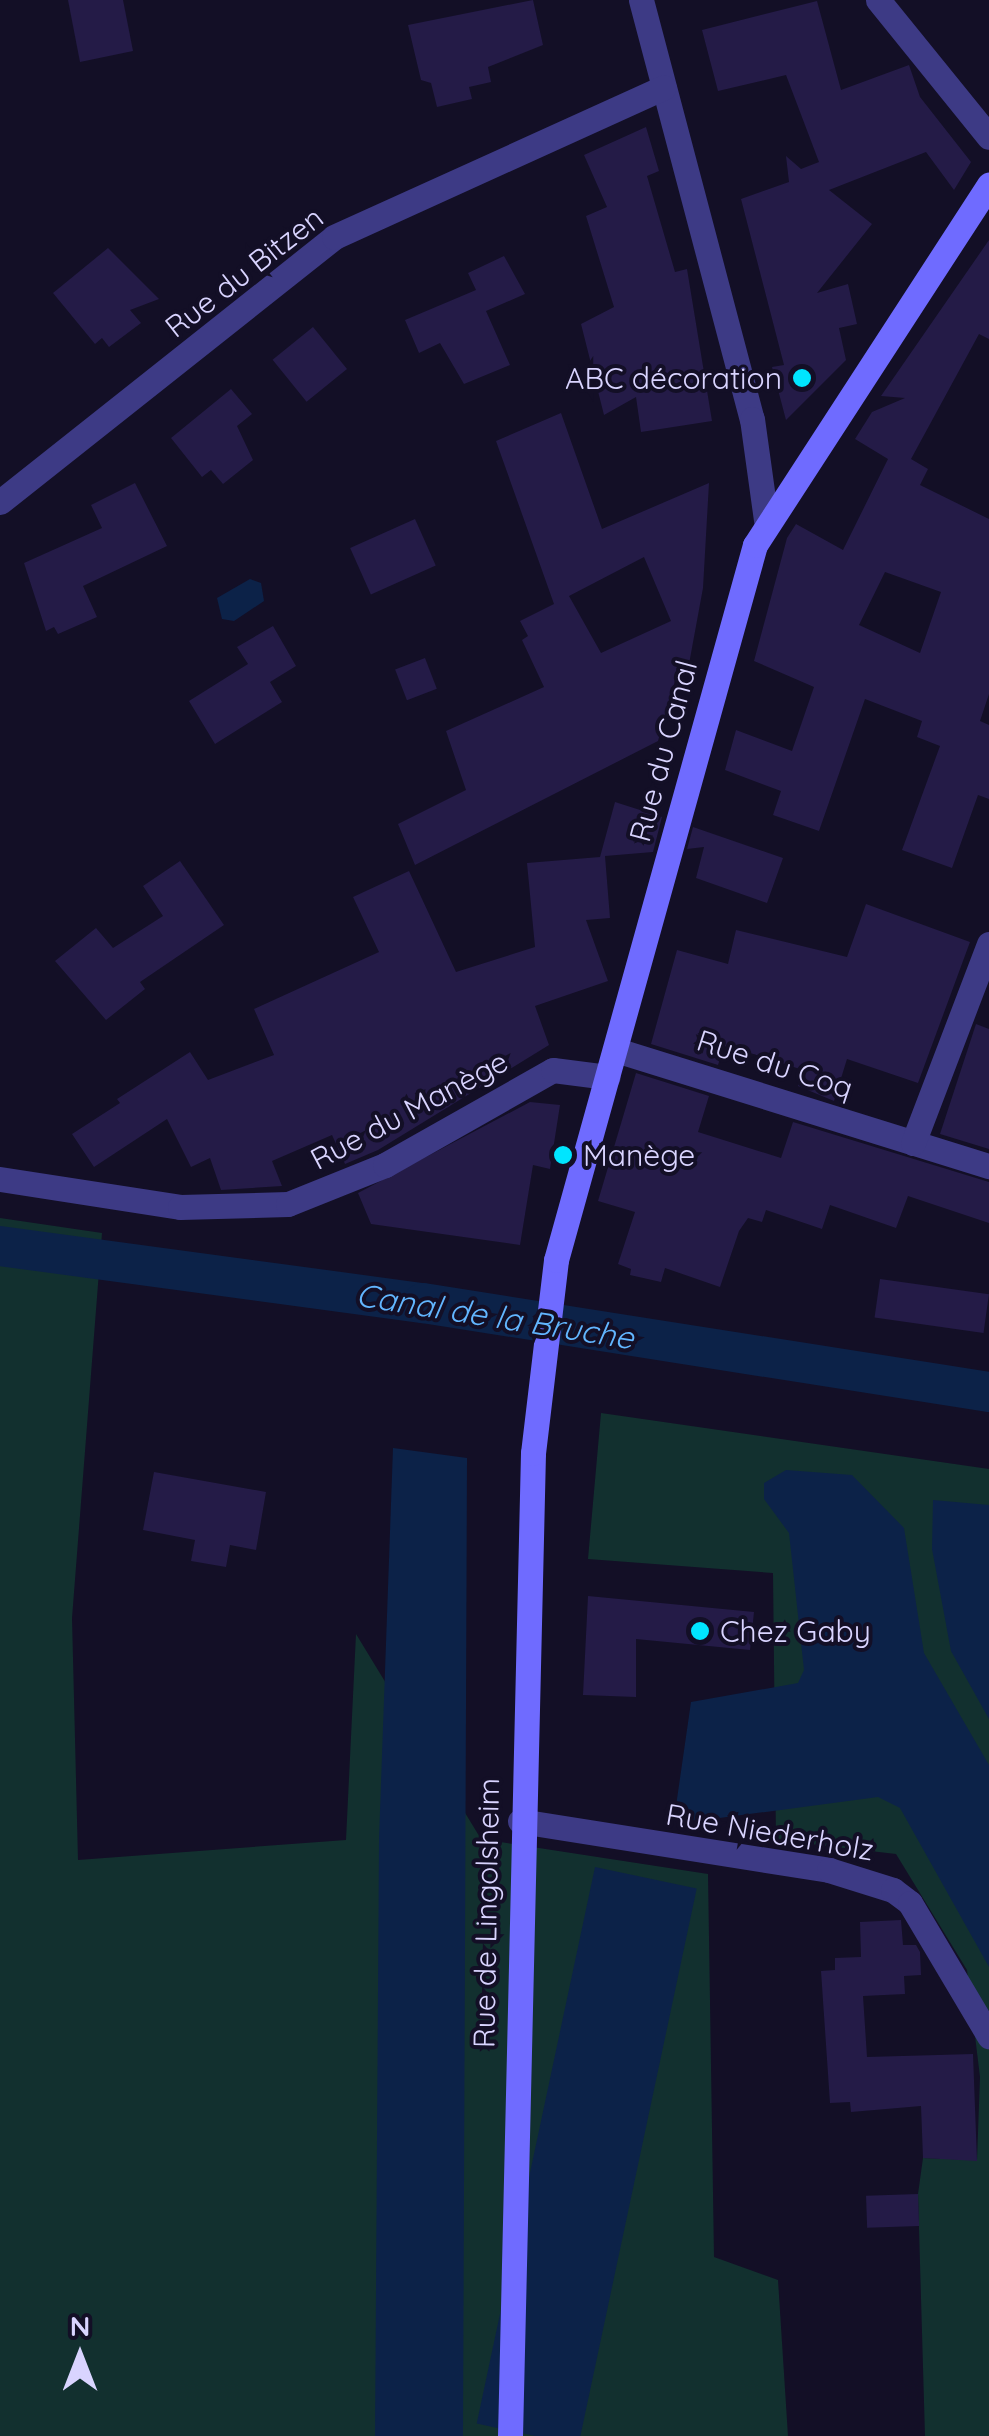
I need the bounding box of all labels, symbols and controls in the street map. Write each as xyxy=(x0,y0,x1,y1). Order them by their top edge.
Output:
street label: Rue du Bitzen xyxy=(158,199,330,345)
place label: ABC décoration xyxy=(565,360,782,396)
marker: ABC décoration xyxy=(791,367,813,389)
street label: Rue du Canal xyxy=(622,656,704,846)
street label: Rue du Coq xyxy=(692,1022,858,1106)
street label: Rue du Manège xyxy=(304,1043,514,1177)
place label: Manège xyxy=(583,1137,695,1173)
marker: Manège xyxy=(552,1144,574,1166)
water label: Canal de la Bruche xyxy=(354,1275,636,1357)
place label: Chez Gaby xyxy=(720,1613,871,1649)
marker: Chez Gaby xyxy=(689,1620,711,1642)
street label: Rue de Lingolsheim xyxy=(466,1778,506,2048)
street label: Rue Niederholz xyxy=(663,1796,877,1868)
north arrow xyxy=(30,2306,130,2406)
text: N xyxy=(70,2308,90,2343)

